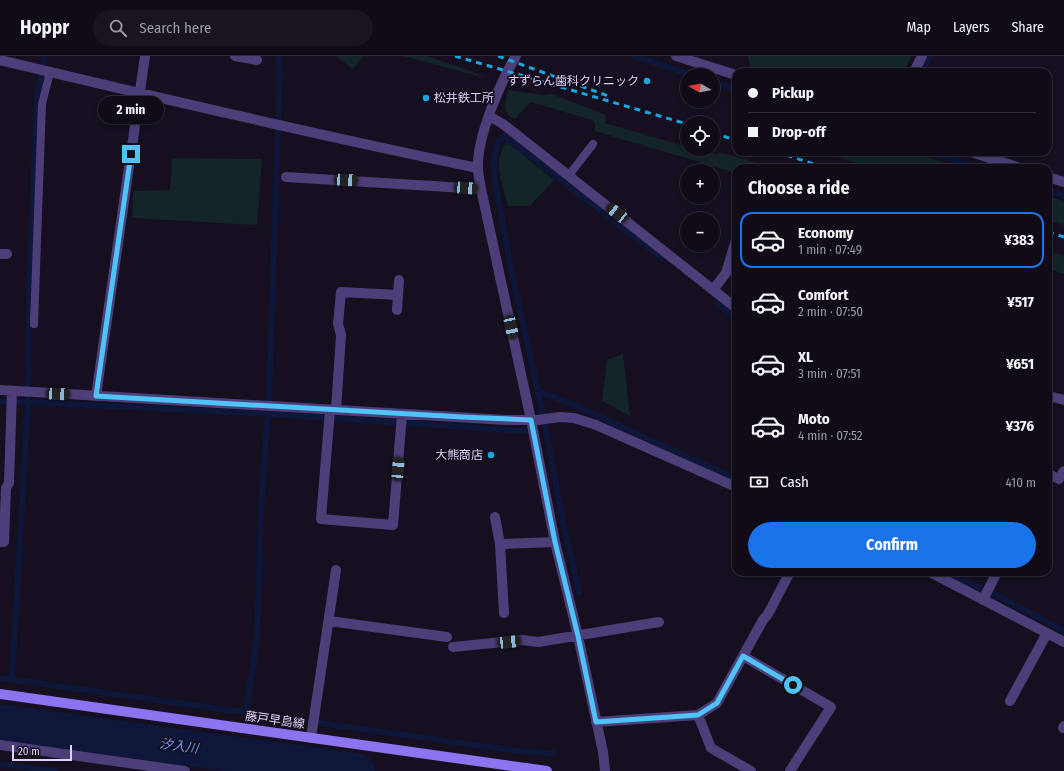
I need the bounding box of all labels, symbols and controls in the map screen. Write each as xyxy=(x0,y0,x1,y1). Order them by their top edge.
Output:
search box xyxy=(93,10,373,46)
text: Hoppr xyxy=(20,16,69,39)
icon: search xyxy=(107,17,129,39)
text: Search here xyxy=(139,19,211,37)
text: Map xyxy=(907,19,931,36)
text: Layers xyxy=(953,19,989,36)
text: Share xyxy=(1011,19,1044,36)
north arrow xyxy=(680,68,720,108)
map controls xyxy=(680,68,720,252)
place label: すずらん歯科クリニック xyxy=(507,74,639,88)
marker: すずらん歯科クリニック xyxy=(642,76,652,86)
text: Pickup xyxy=(772,84,814,102)
place label: 松井鉄工所 xyxy=(434,91,494,105)
marker: 松井鉄工所 xyxy=(421,93,431,103)
callout: 2 min xyxy=(98,96,164,124)
text: 2 min xyxy=(117,102,145,117)
button: locate xyxy=(680,116,720,156)
text: Drop-off xyxy=(772,123,826,141)
route end xyxy=(122,145,140,163)
button: + xyxy=(680,164,720,204)
car xyxy=(334,173,358,187)
text: Choose a ride xyxy=(748,177,850,199)
car xyxy=(454,181,478,195)
car xyxy=(604,201,630,225)
button: − xyxy=(680,212,720,252)
icon: car xyxy=(750,222,786,258)
text: Economy xyxy=(798,224,853,242)
text: ¥383 xyxy=(1004,231,1034,249)
text: 1 min · 07:49 xyxy=(798,242,862,257)
icon: car xyxy=(750,284,786,320)
text: Comfort xyxy=(798,286,849,304)
text: ¥517 xyxy=(1007,293,1034,311)
text: 2 min · 07:50 xyxy=(798,304,863,319)
car xyxy=(503,314,519,340)
icon: car xyxy=(750,346,786,382)
text: XL xyxy=(798,348,813,366)
text: ¥651 xyxy=(1006,355,1034,373)
text: 3 min · 07:51 xyxy=(798,366,861,381)
car xyxy=(46,387,70,401)
icon: car xyxy=(750,408,786,444)
text: Moto xyxy=(798,410,830,428)
text: ¥376 xyxy=(1005,417,1034,435)
text: 4 min · 07:52 xyxy=(798,428,863,443)
place label: 大熊商店 xyxy=(435,448,483,462)
marker: 大熊商店 xyxy=(486,450,496,460)
car xyxy=(391,457,405,481)
icon: cash xyxy=(748,471,770,493)
text: Cash xyxy=(780,473,809,491)
text: 410 m xyxy=(1006,475,1036,490)
button: Confirm xyxy=(748,522,1036,568)
car xyxy=(496,635,522,649)
route start xyxy=(784,676,802,694)
street label: 藤戸早島線 xyxy=(244,709,306,731)
water label: 汐入川 xyxy=(159,736,201,756)
scale bar xyxy=(12,743,72,762)
text: 20 m xyxy=(18,745,40,758)

